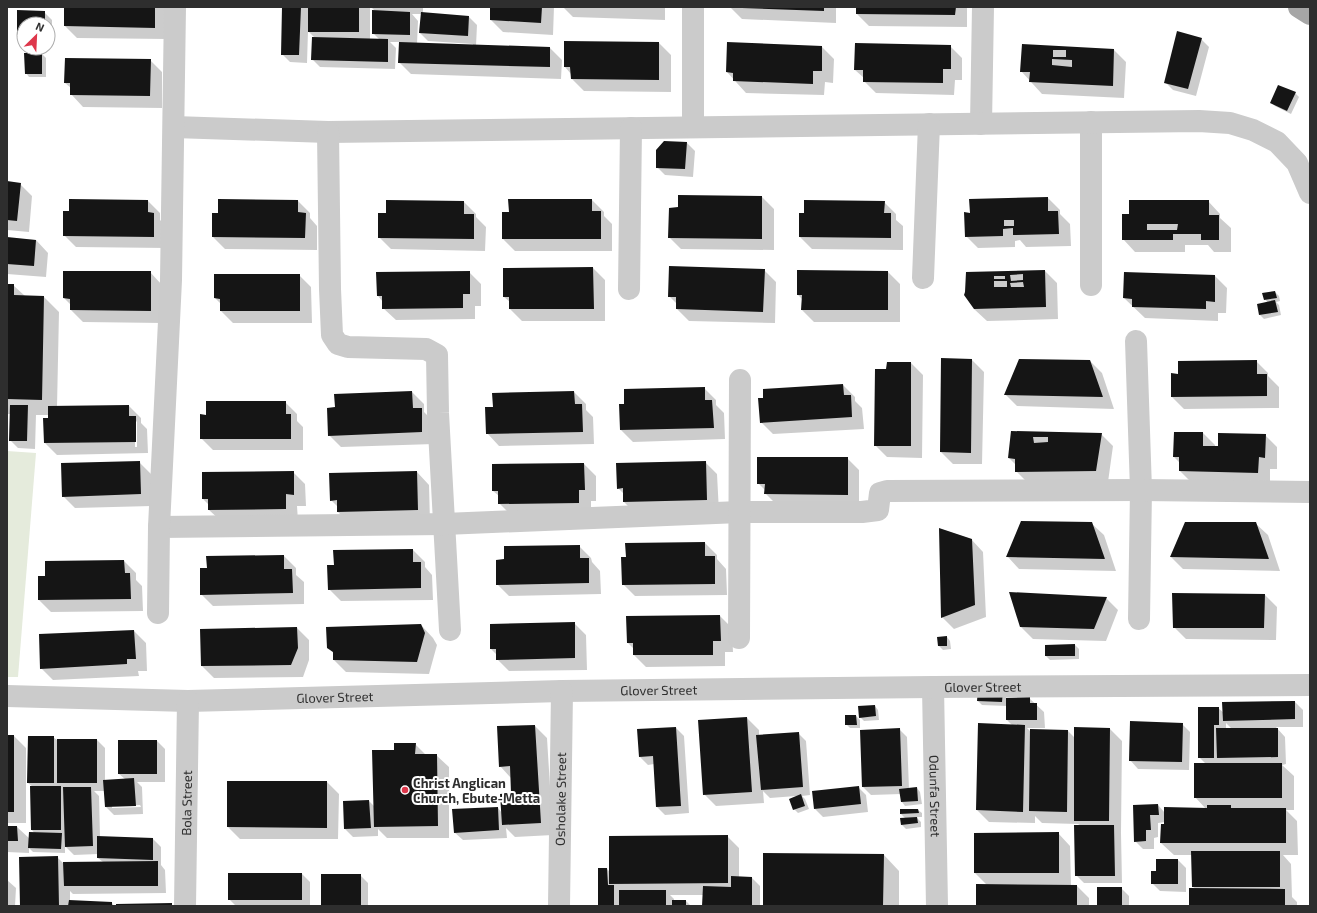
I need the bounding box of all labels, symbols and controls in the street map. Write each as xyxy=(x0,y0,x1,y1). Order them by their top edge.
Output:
north arrow xyxy=(16,16,56,56)
text: N xyxy=(34,19,47,34)
street label: Glover Street xyxy=(944,679,1021,695)
street label: Glover Street xyxy=(620,682,698,698)
street label: Glover Street xyxy=(296,688,374,706)
street label: Osholake Street xyxy=(552,752,569,846)
street label: Odunfa Street xyxy=(926,755,944,837)
street label: Bola Street xyxy=(178,770,195,836)
place label: Christ Anglican Church, Ebute-Metta xyxy=(413,775,540,806)
marker: Christ Anglican Church, Ebute-Metta xyxy=(400,785,410,795)

